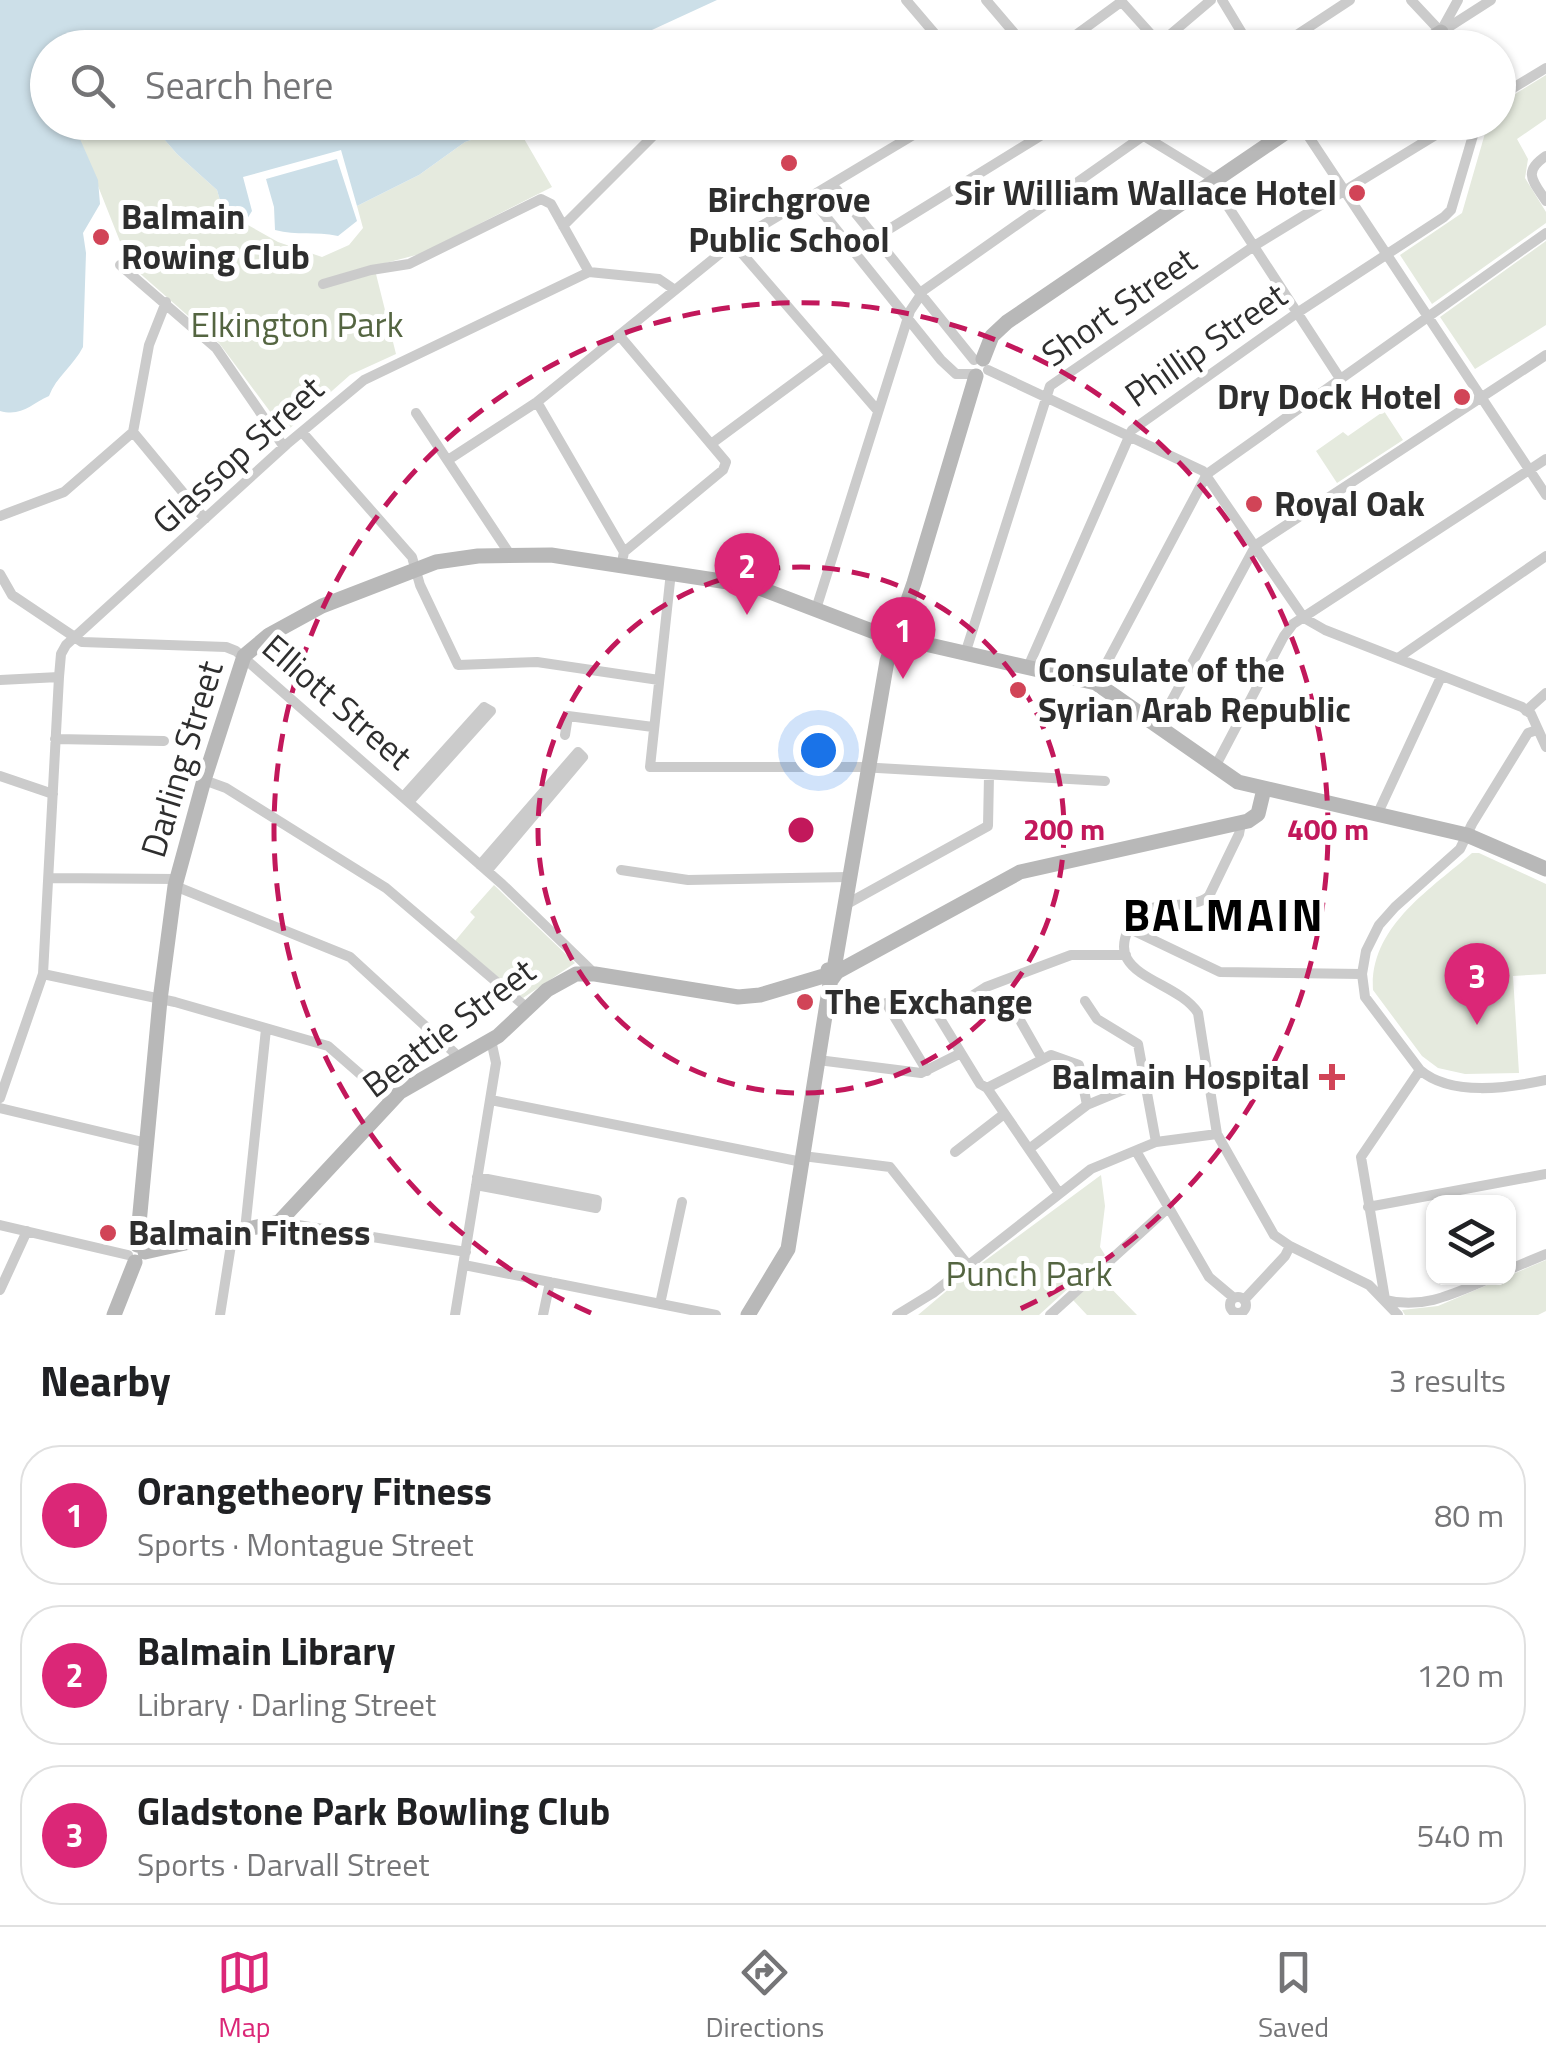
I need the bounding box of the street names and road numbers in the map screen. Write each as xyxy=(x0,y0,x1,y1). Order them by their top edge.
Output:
street label: Short Street xyxy=(1030,233,1207,380)
street label: Phillip Street xyxy=(1113,268,1298,420)
street label: Glassop Street xyxy=(140,362,335,546)
street label: Elliott Street xyxy=(250,621,425,782)
street label: Darling Street xyxy=(126,654,236,864)
street label: Beattie Street xyxy=(350,944,546,1110)

